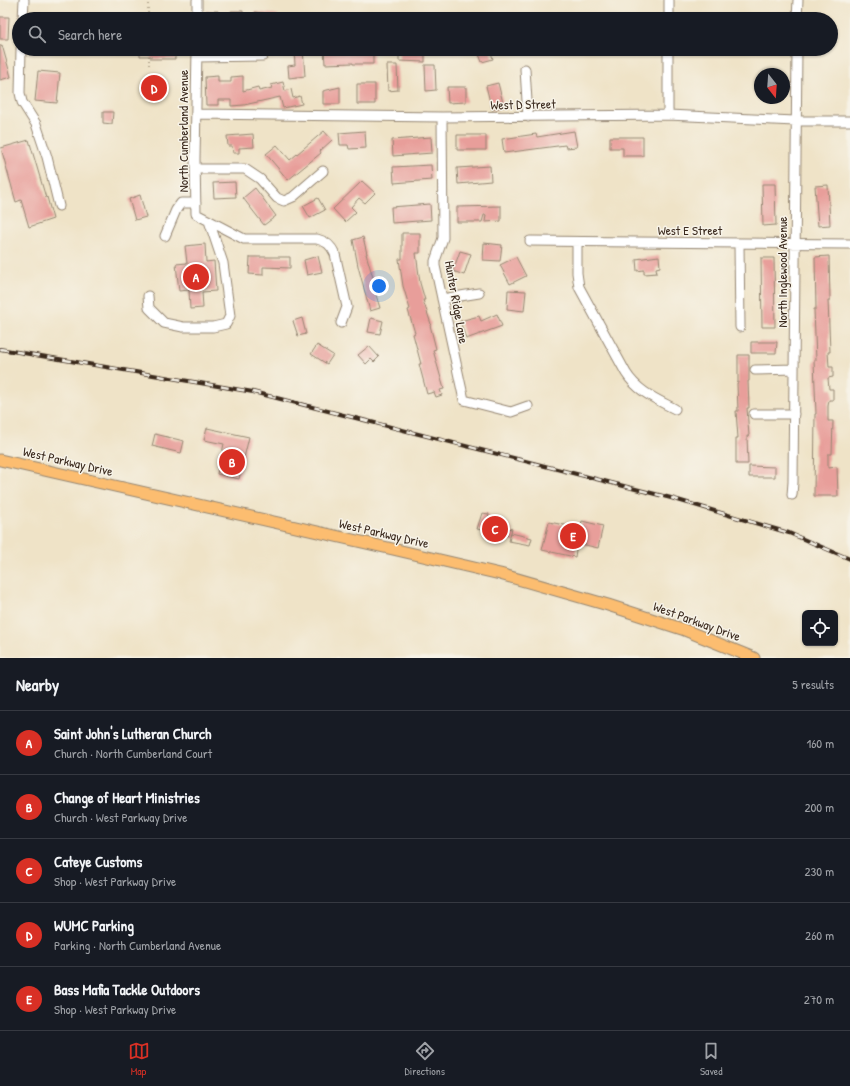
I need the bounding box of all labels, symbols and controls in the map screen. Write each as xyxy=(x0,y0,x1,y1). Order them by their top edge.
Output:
search box xyxy=(12,12,838,56)
icon: search xyxy=(26,23,48,45)
text: Search here xyxy=(58,24,122,45)
north arrow xyxy=(754,68,790,104)
street label: North Cumberland Avenue xyxy=(174,70,192,192)
pin: D xyxy=(141,73,167,103)
street label: West D Street xyxy=(490,94,556,114)
street label: North Inglewood Avenue xyxy=(773,217,791,327)
street label: West E Street xyxy=(658,221,723,239)
street label: Hunter Ridge Lane xyxy=(441,259,473,345)
pin: A xyxy=(183,262,209,292)
your location xyxy=(369,276,389,296)
street label: West Parkway Drive xyxy=(21,442,115,480)
pin: B xyxy=(219,447,245,477)
street label: West Parkway Drive xyxy=(337,514,431,552)
pin: C xyxy=(482,514,508,544)
pin: E xyxy=(560,521,586,551)
street label: West Parkway Drive xyxy=(651,597,743,645)
map controls xyxy=(802,610,838,646)
button: locate xyxy=(802,610,838,646)
text: Nearby xyxy=(16,673,59,696)
text: 5 results xyxy=(792,675,834,693)
text: Saint John's Lutheran Church xyxy=(54,723,211,744)
text: A xyxy=(26,734,32,752)
text: 160 m xyxy=(806,734,834,752)
text: Church · North Cumberland Court xyxy=(54,744,212,762)
text: Change of Heart Ministries xyxy=(54,787,200,808)
text: B xyxy=(26,798,32,816)
text: 200 m xyxy=(804,798,834,816)
text: Church · West Parkway Drive xyxy=(54,808,187,826)
text: Cateye Customs xyxy=(54,851,142,872)
text: C xyxy=(25,862,33,880)
text: 230 m xyxy=(804,862,834,880)
text: Shop · West Parkway Drive xyxy=(54,872,176,890)
text: WUMC Parking xyxy=(54,915,134,936)
text: D xyxy=(26,926,32,944)
text: 260 m xyxy=(805,926,834,944)
text: Parking · North Cumberland Avenue xyxy=(54,936,221,954)
text: Bass Mafia Tackle Outdoors xyxy=(54,979,200,1000)
text: E xyxy=(26,990,32,1008)
text: 270 m xyxy=(804,990,834,1008)
text: Shop · West Parkway Drive xyxy=(54,1000,176,1018)
tab: Map xyxy=(128,1040,150,1078)
tab: Directions xyxy=(405,1040,445,1078)
tab: Saved xyxy=(700,1040,722,1078)

